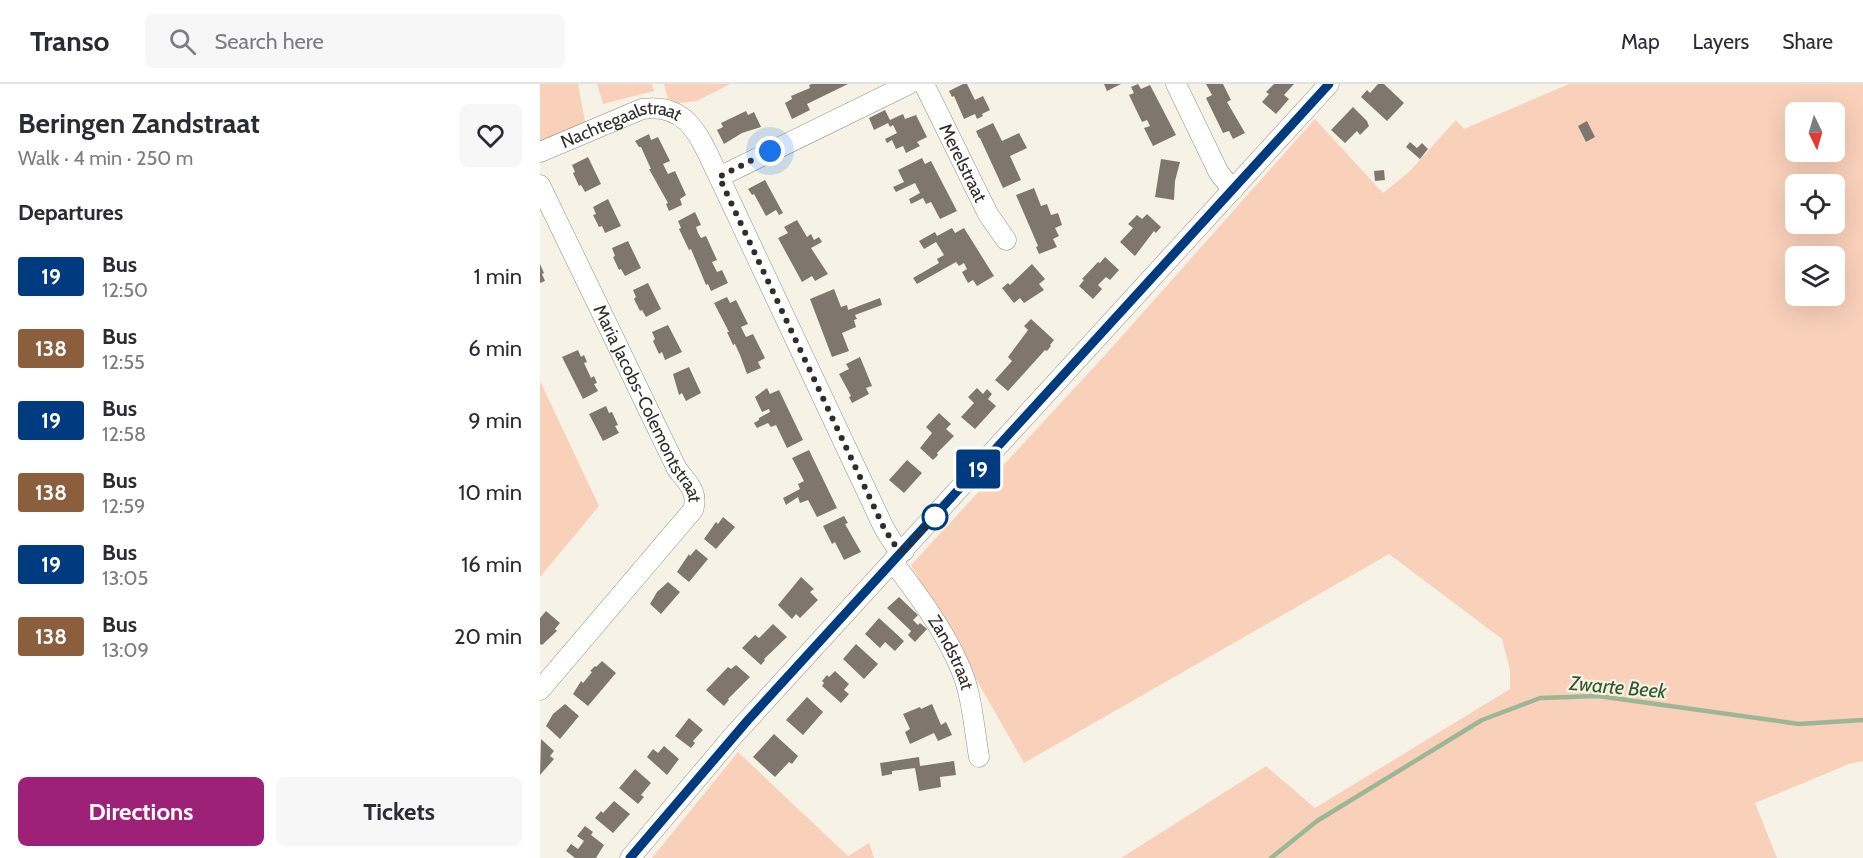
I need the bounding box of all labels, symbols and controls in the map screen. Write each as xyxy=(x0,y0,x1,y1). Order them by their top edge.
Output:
search box xyxy=(145,14,565,68)
text: Transo xyxy=(30,24,109,58)
icon: search xyxy=(166,25,199,58)
text: Search here xyxy=(214,28,324,55)
text: Map xyxy=(1621,29,1660,54)
text: Layers xyxy=(1693,29,1749,54)
text: Share xyxy=(1782,29,1833,54)
street label: Nachtegaalstraat xyxy=(557,97,686,153)
north arrow xyxy=(1785,102,1845,162)
map controls xyxy=(1785,102,1845,306)
button: heart xyxy=(459,104,522,167)
text: Beringen Zandstraat xyxy=(18,106,260,140)
street label: Merelstraat xyxy=(934,120,991,206)
your location xyxy=(755,136,785,166)
text: Walk · 4 min · 250 m xyxy=(18,146,193,170)
button: locate xyxy=(1785,174,1845,234)
text: Departures xyxy=(18,199,123,226)
button: layers xyxy=(1785,246,1845,306)
text: Bus xyxy=(102,251,137,278)
text: 1 min xyxy=(474,263,522,290)
text: 19 xyxy=(41,264,61,289)
text: 12:50 xyxy=(102,278,148,302)
street label: Maria Jacobs-Colemontstraat xyxy=(588,301,706,503)
text: Bus xyxy=(102,323,137,350)
text: 6 min xyxy=(468,335,522,362)
text: 138 xyxy=(35,336,67,361)
text: 12:55 xyxy=(102,350,145,374)
text: Bus xyxy=(102,395,137,422)
text: 9 min xyxy=(468,407,522,434)
text: 19 xyxy=(41,408,61,433)
text: 12:58 xyxy=(102,422,146,446)
line badge: 19 xyxy=(951,450,1005,488)
text: 19 xyxy=(968,457,988,482)
text: Bus xyxy=(102,467,137,494)
text: 10 min xyxy=(458,479,522,506)
text: 138 xyxy=(35,480,67,505)
text: 12:59 xyxy=(102,494,145,518)
unlabelled marker xyxy=(922,504,948,530)
text: Bus xyxy=(102,539,137,566)
text: 16 min xyxy=(461,551,522,578)
text: 19 xyxy=(41,552,61,577)
text: 13:05 xyxy=(102,566,148,590)
text: Bus xyxy=(102,611,137,638)
street label: Zandstraat xyxy=(923,611,978,692)
text: 20 min xyxy=(454,623,522,650)
text: 138 xyxy=(35,624,67,649)
text: 13:09 xyxy=(102,638,149,662)
water label: Zwarte Beek xyxy=(1568,671,1669,703)
button: Directions xyxy=(18,777,264,846)
button: Tickets xyxy=(276,777,522,846)

